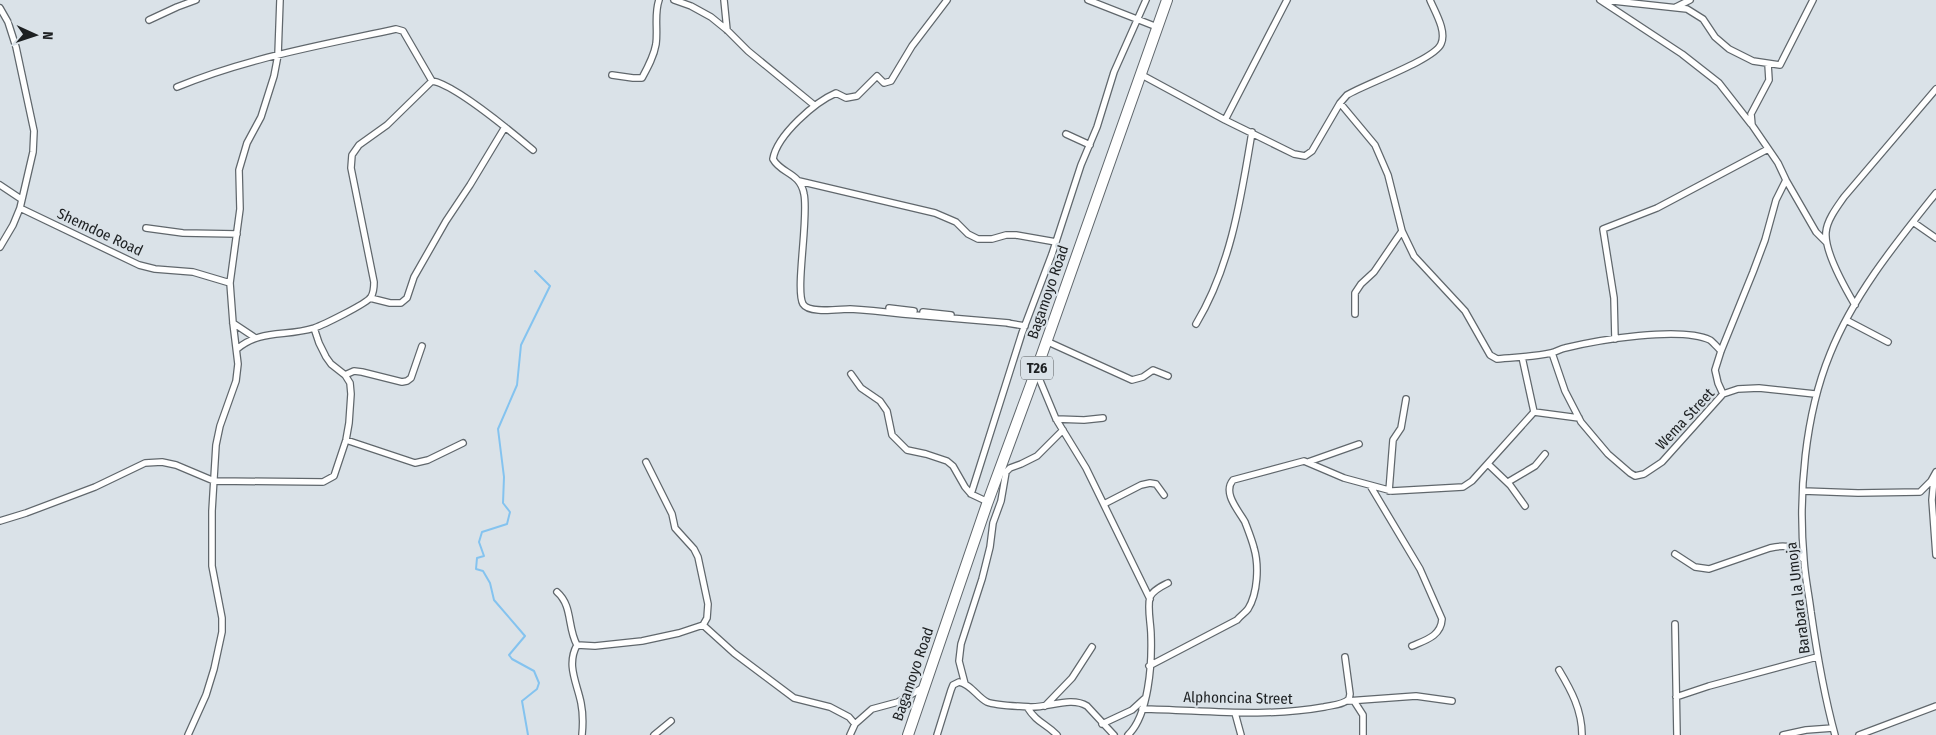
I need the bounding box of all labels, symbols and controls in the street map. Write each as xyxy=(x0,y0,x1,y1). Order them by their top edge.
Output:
north arrow xyxy=(10,10,60,60)
text: N xyxy=(39,31,56,40)
street label: Shemdoe Road xyxy=(54,204,146,260)
street label: Bagamoyo Road xyxy=(1024,243,1072,341)
road number: T26 xyxy=(1021,356,1053,379)
street label: Wema Street xyxy=(1652,384,1718,454)
street label: Barabara la Umoja xyxy=(1782,541,1814,655)
street label: Bagamoyo Road xyxy=(889,625,937,723)
street label: Alphoncina Street xyxy=(1183,688,1293,708)

